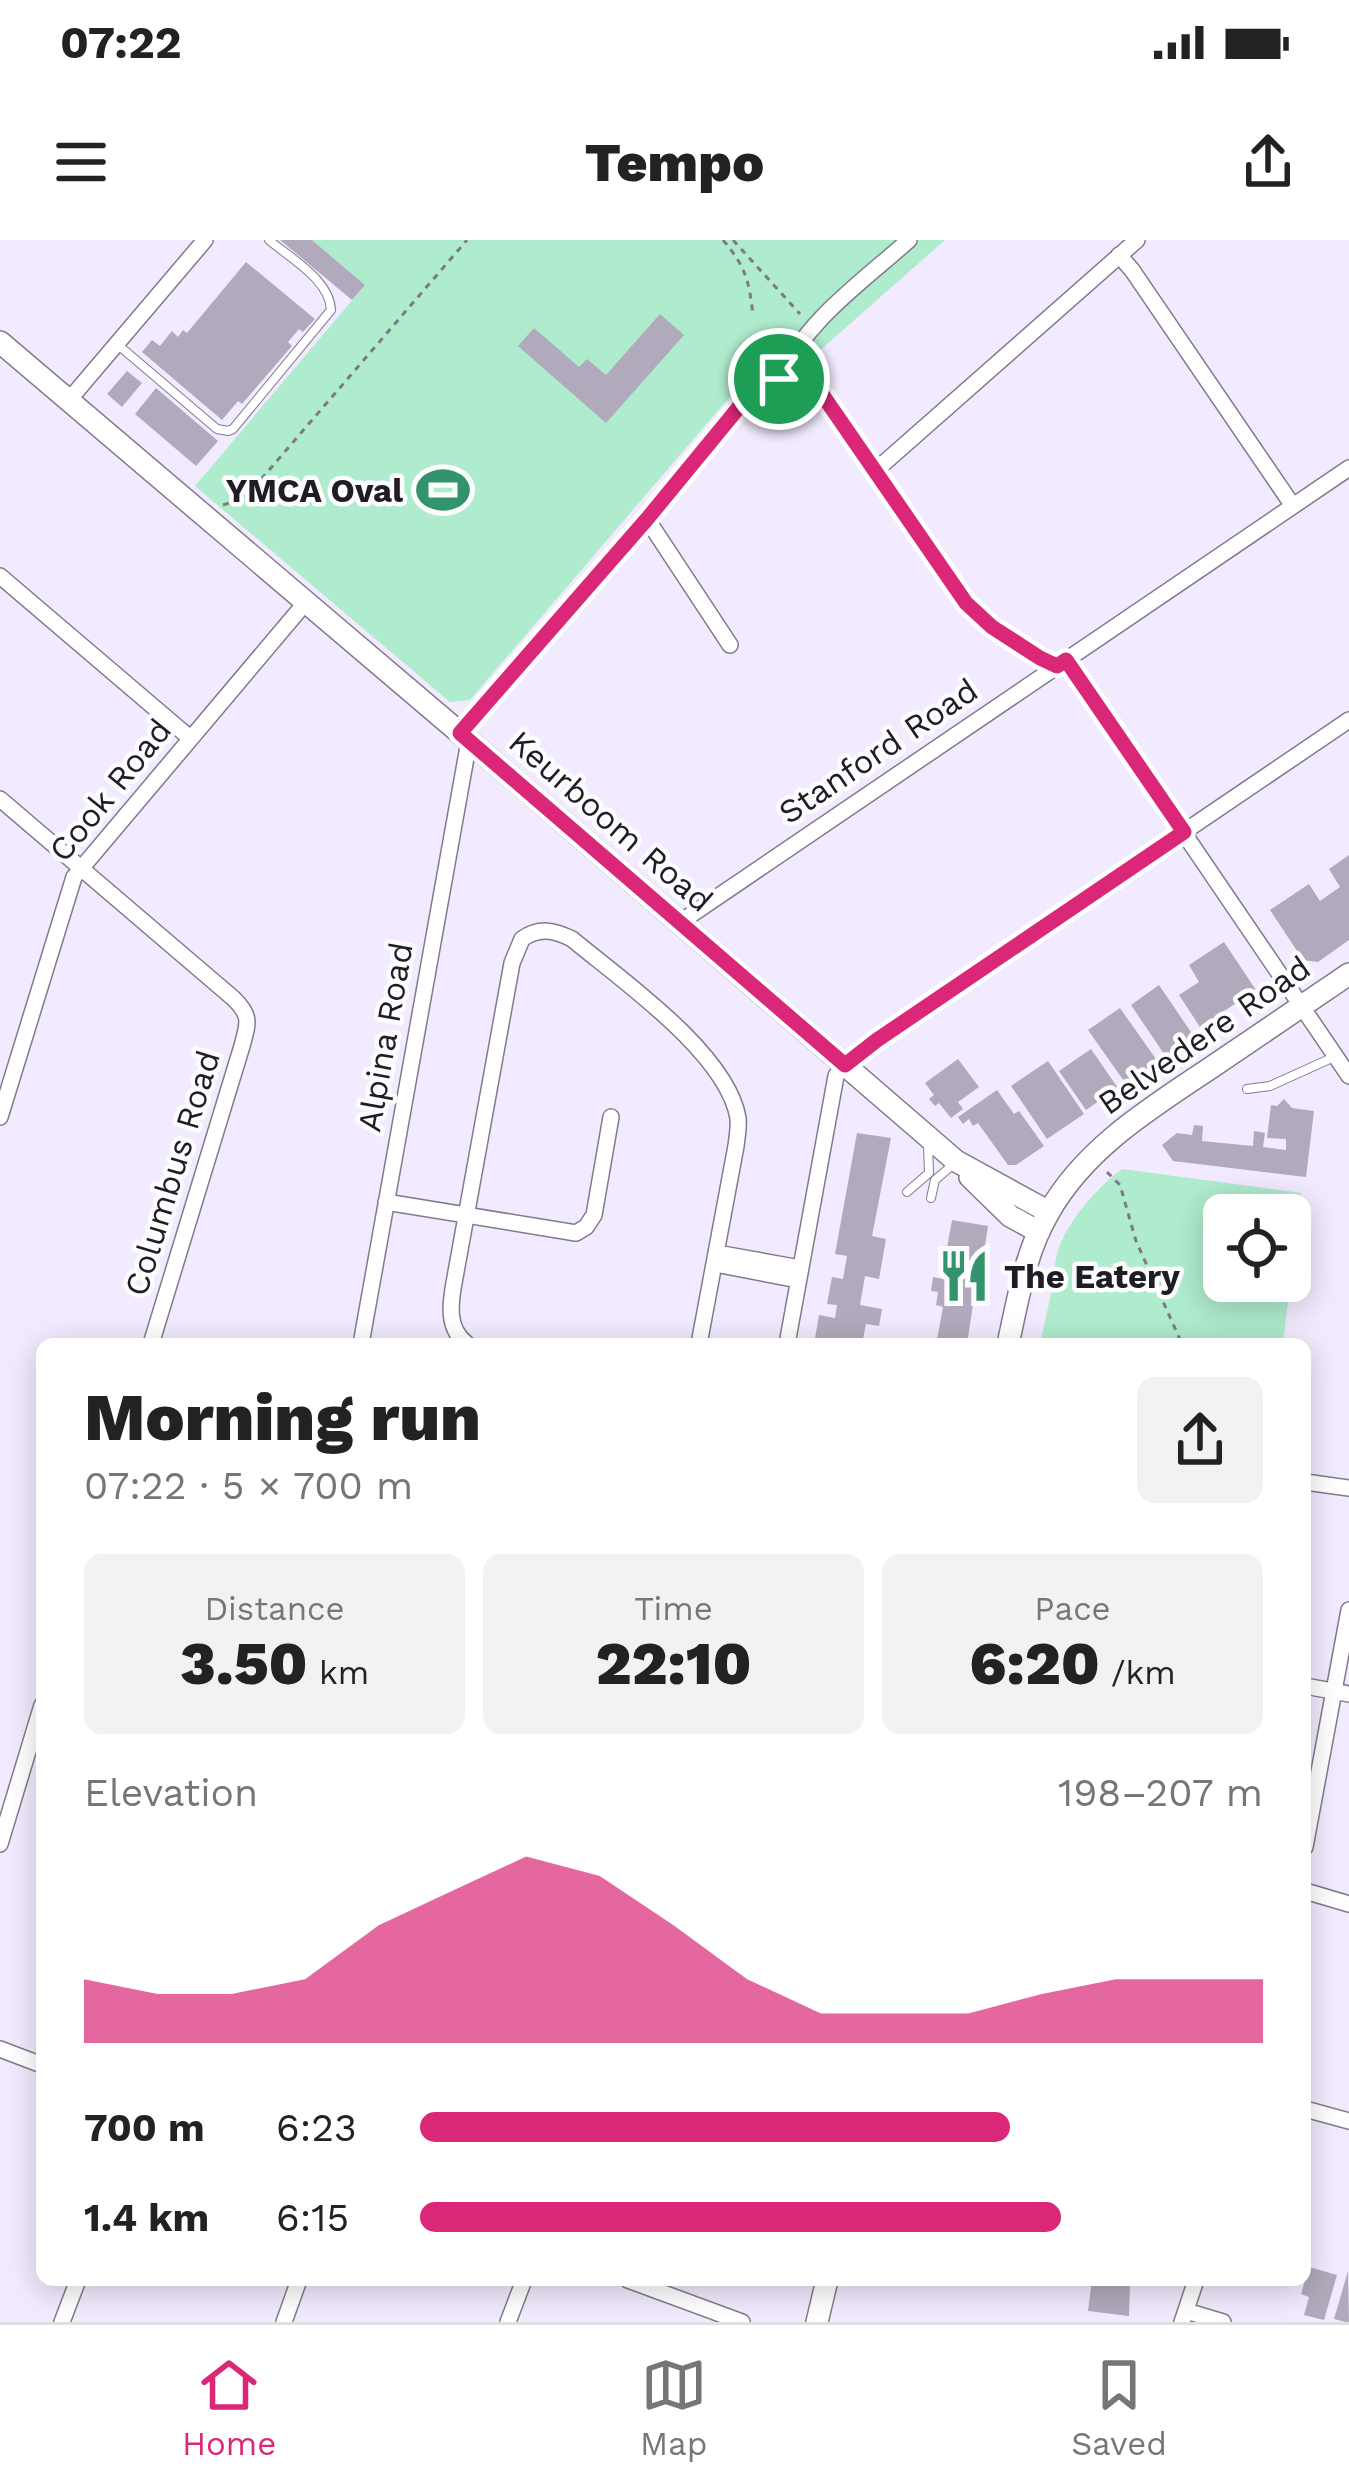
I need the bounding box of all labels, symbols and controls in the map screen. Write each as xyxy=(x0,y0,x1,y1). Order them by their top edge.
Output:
text: 07:22 xyxy=(60,16,182,69)
icon: menu xyxy=(48,129,114,195)
icon: share xyxy=(1235,129,1301,195)
text: Tempo xyxy=(585,131,764,194)
pin xyxy=(728,328,830,430)
icon: arrive xyxy=(746,346,812,412)
sports icon: YMCA Oval xyxy=(414,461,472,519)
place label: YMCA Oval xyxy=(226,471,403,510)
street label: Stanford Road xyxy=(771,670,985,832)
street label: Cook Road xyxy=(41,711,179,869)
street label: Keurboom Road xyxy=(501,722,721,920)
street label: Alpina Road xyxy=(349,939,421,1135)
street label: Belvedere Road xyxy=(1091,947,1317,1123)
street label: Columbus Road xyxy=(116,1046,228,1300)
map controls xyxy=(1203,1194,1311,1302)
button: locate xyxy=(1203,1194,1311,1302)
restaurant icon: The Eatery xyxy=(935,1247,993,1305)
place label: The Eatery xyxy=(1004,1257,1180,1296)
button: share xyxy=(1137,1377,1263,1503)
text: Morning run xyxy=(84,1379,481,1456)
text: 07:22 · 5 × 700 m xyxy=(84,1463,413,1508)
text: Distance xyxy=(204,1589,345,1628)
text: Time xyxy=(634,1589,713,1628)
text: Pace xyxy=(1034,1589,1111,1628)
text: 3.50 xyxy=(180,1628,308,1699)
text: 22:10 xyxy=(595,1628,752,1699)
text: 6:20 xyxy=(969,1628,1100,1699)
text: km xyxy=(308,1653,369,1692)
text: /km xyxy=(1100,1653,1176,1692)
text: Elevation xyxy=(84,1770,258,1815)
text: 198–207 m xyxy=(1058,1770,1263,1815)
text: 700 m xyxy=(84,2105,205,2150)
text: 6:23 xyxy=(276,2105,357,2150)
text: 1.4 km xyxy=(84,2195,209,2240)
text: 6:15 xyxy=(276,2195,349,2240)
tab: Home xyxy=(182,2352,276,2463)
tab: Map xyxy=(640,2352,707,2463)
tab: Saved xyxy=(1071,2352,1167,2463)

